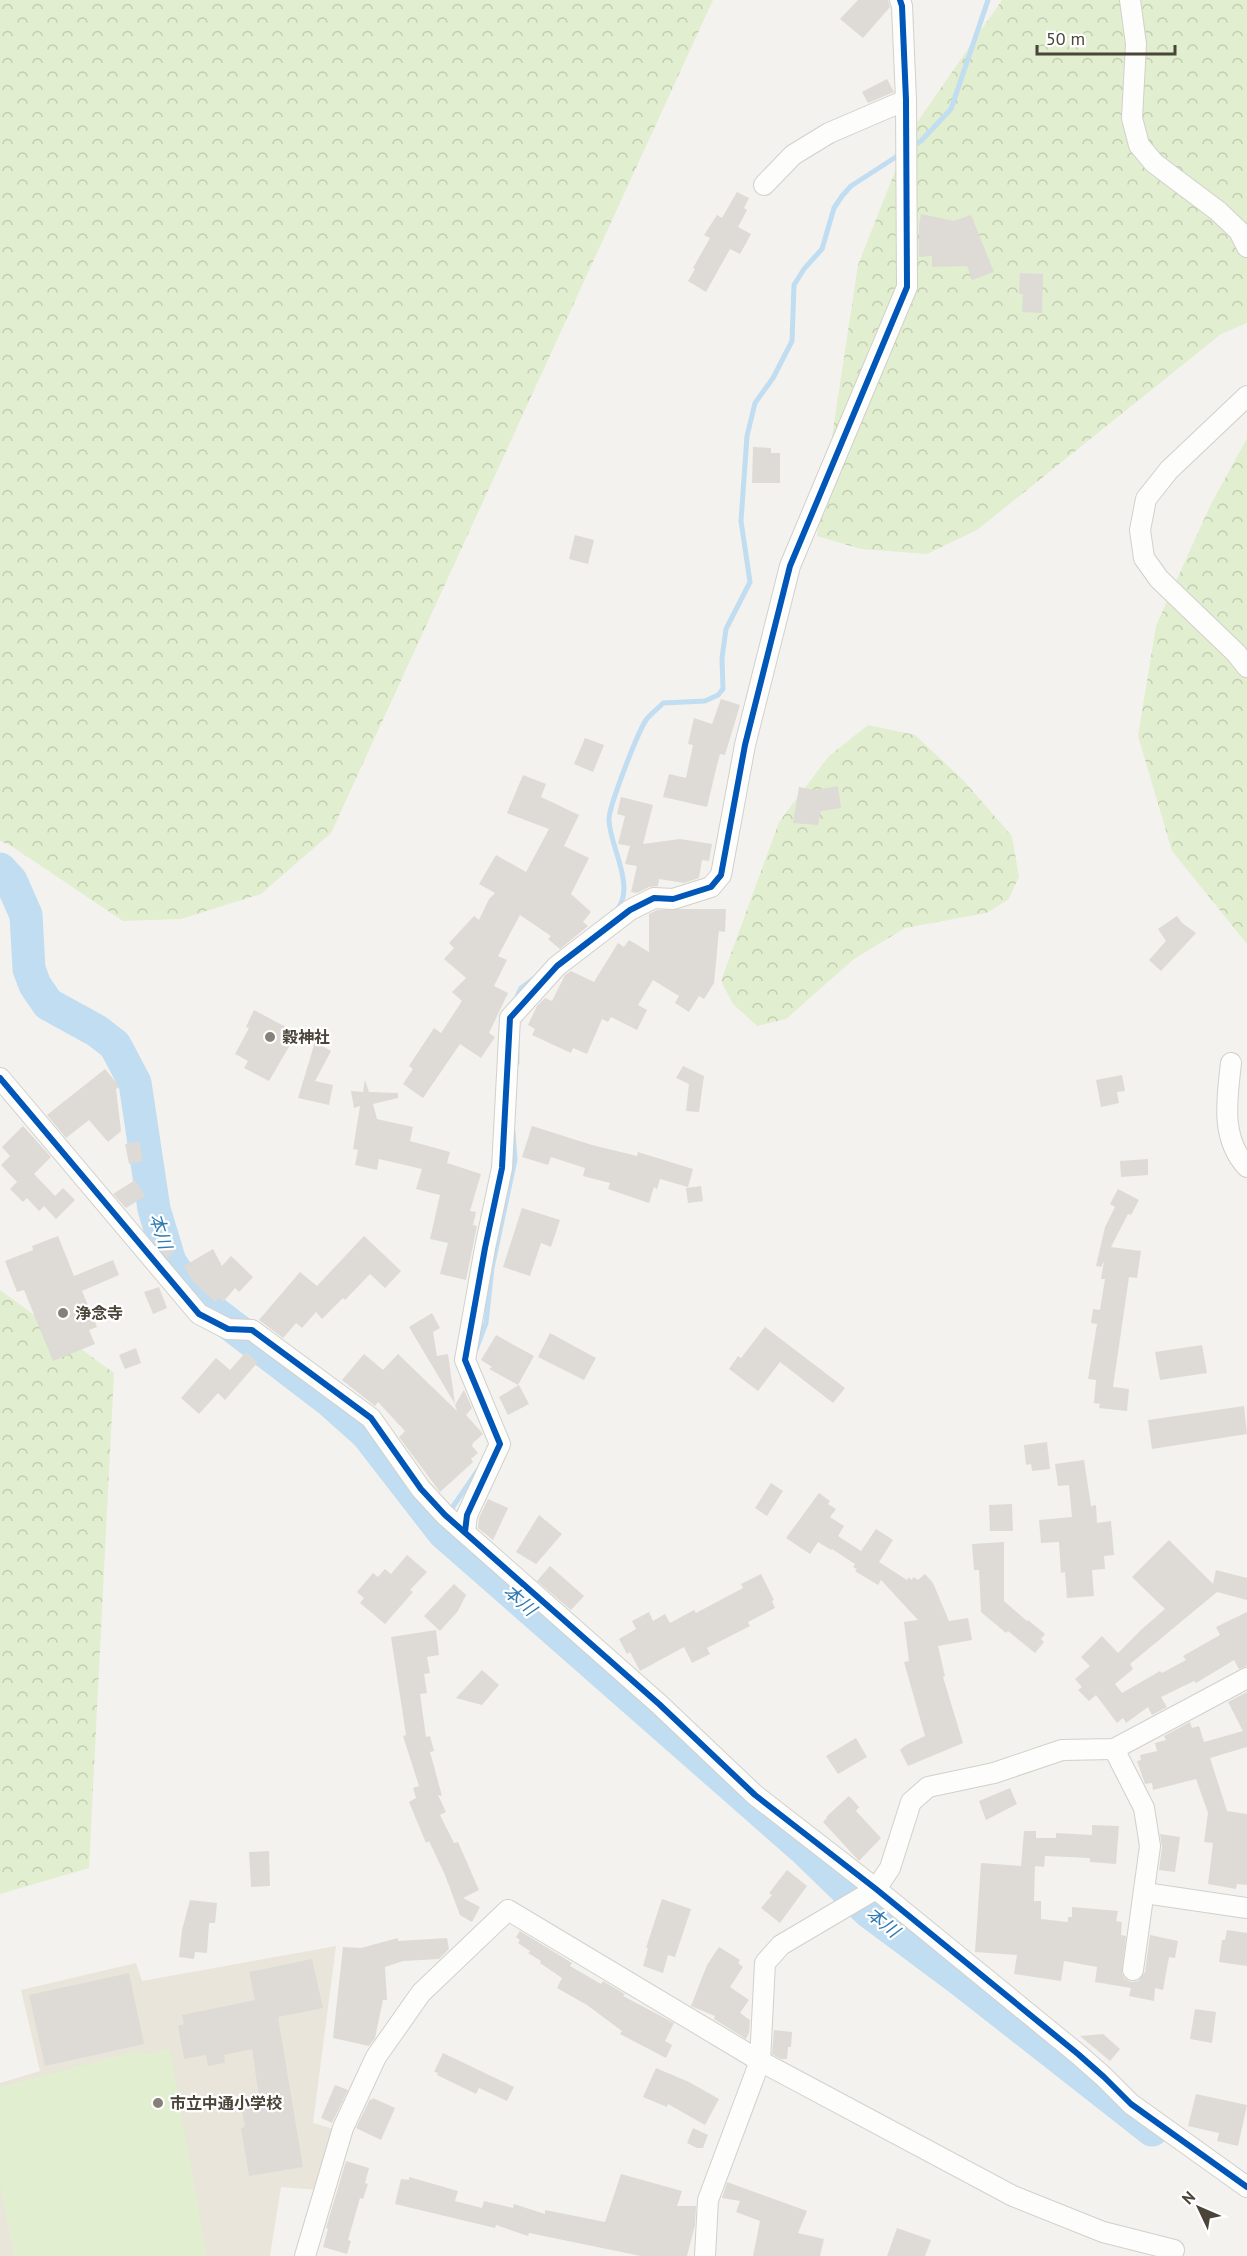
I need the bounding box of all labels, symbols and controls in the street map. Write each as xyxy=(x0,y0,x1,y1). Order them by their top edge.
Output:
scale bar xyxy=(1037,18,1175,56)
text: 50 m xyxy=(1046,27,1085,50)
place label: 穀神社 xyxy=(282,1027,330,1047)
marker: 穀神社 xyxy=(263,1030,277,1044)
water label: 本川 xyxy=(145,1210,178,1253)
place label: 浄念寺 xyxy=(75,1303,123,1323)
marker: 浄念寺 xyxy=(56,1306,70,1320)
water label: 本川 xyxy=(499,1580,543,1622)
water label: 本川 xyxy=(862,1902,906,1944)
place label: 市立中通小学校 xyxy=(170,2093,282,2113)
marker: 市立中通小学校 xyxy=(151,2096,165,2110)
north arrow xyxy=(1169,2178,1229,2238)
text: N xyxy=(1177,2187,1199,2208)

